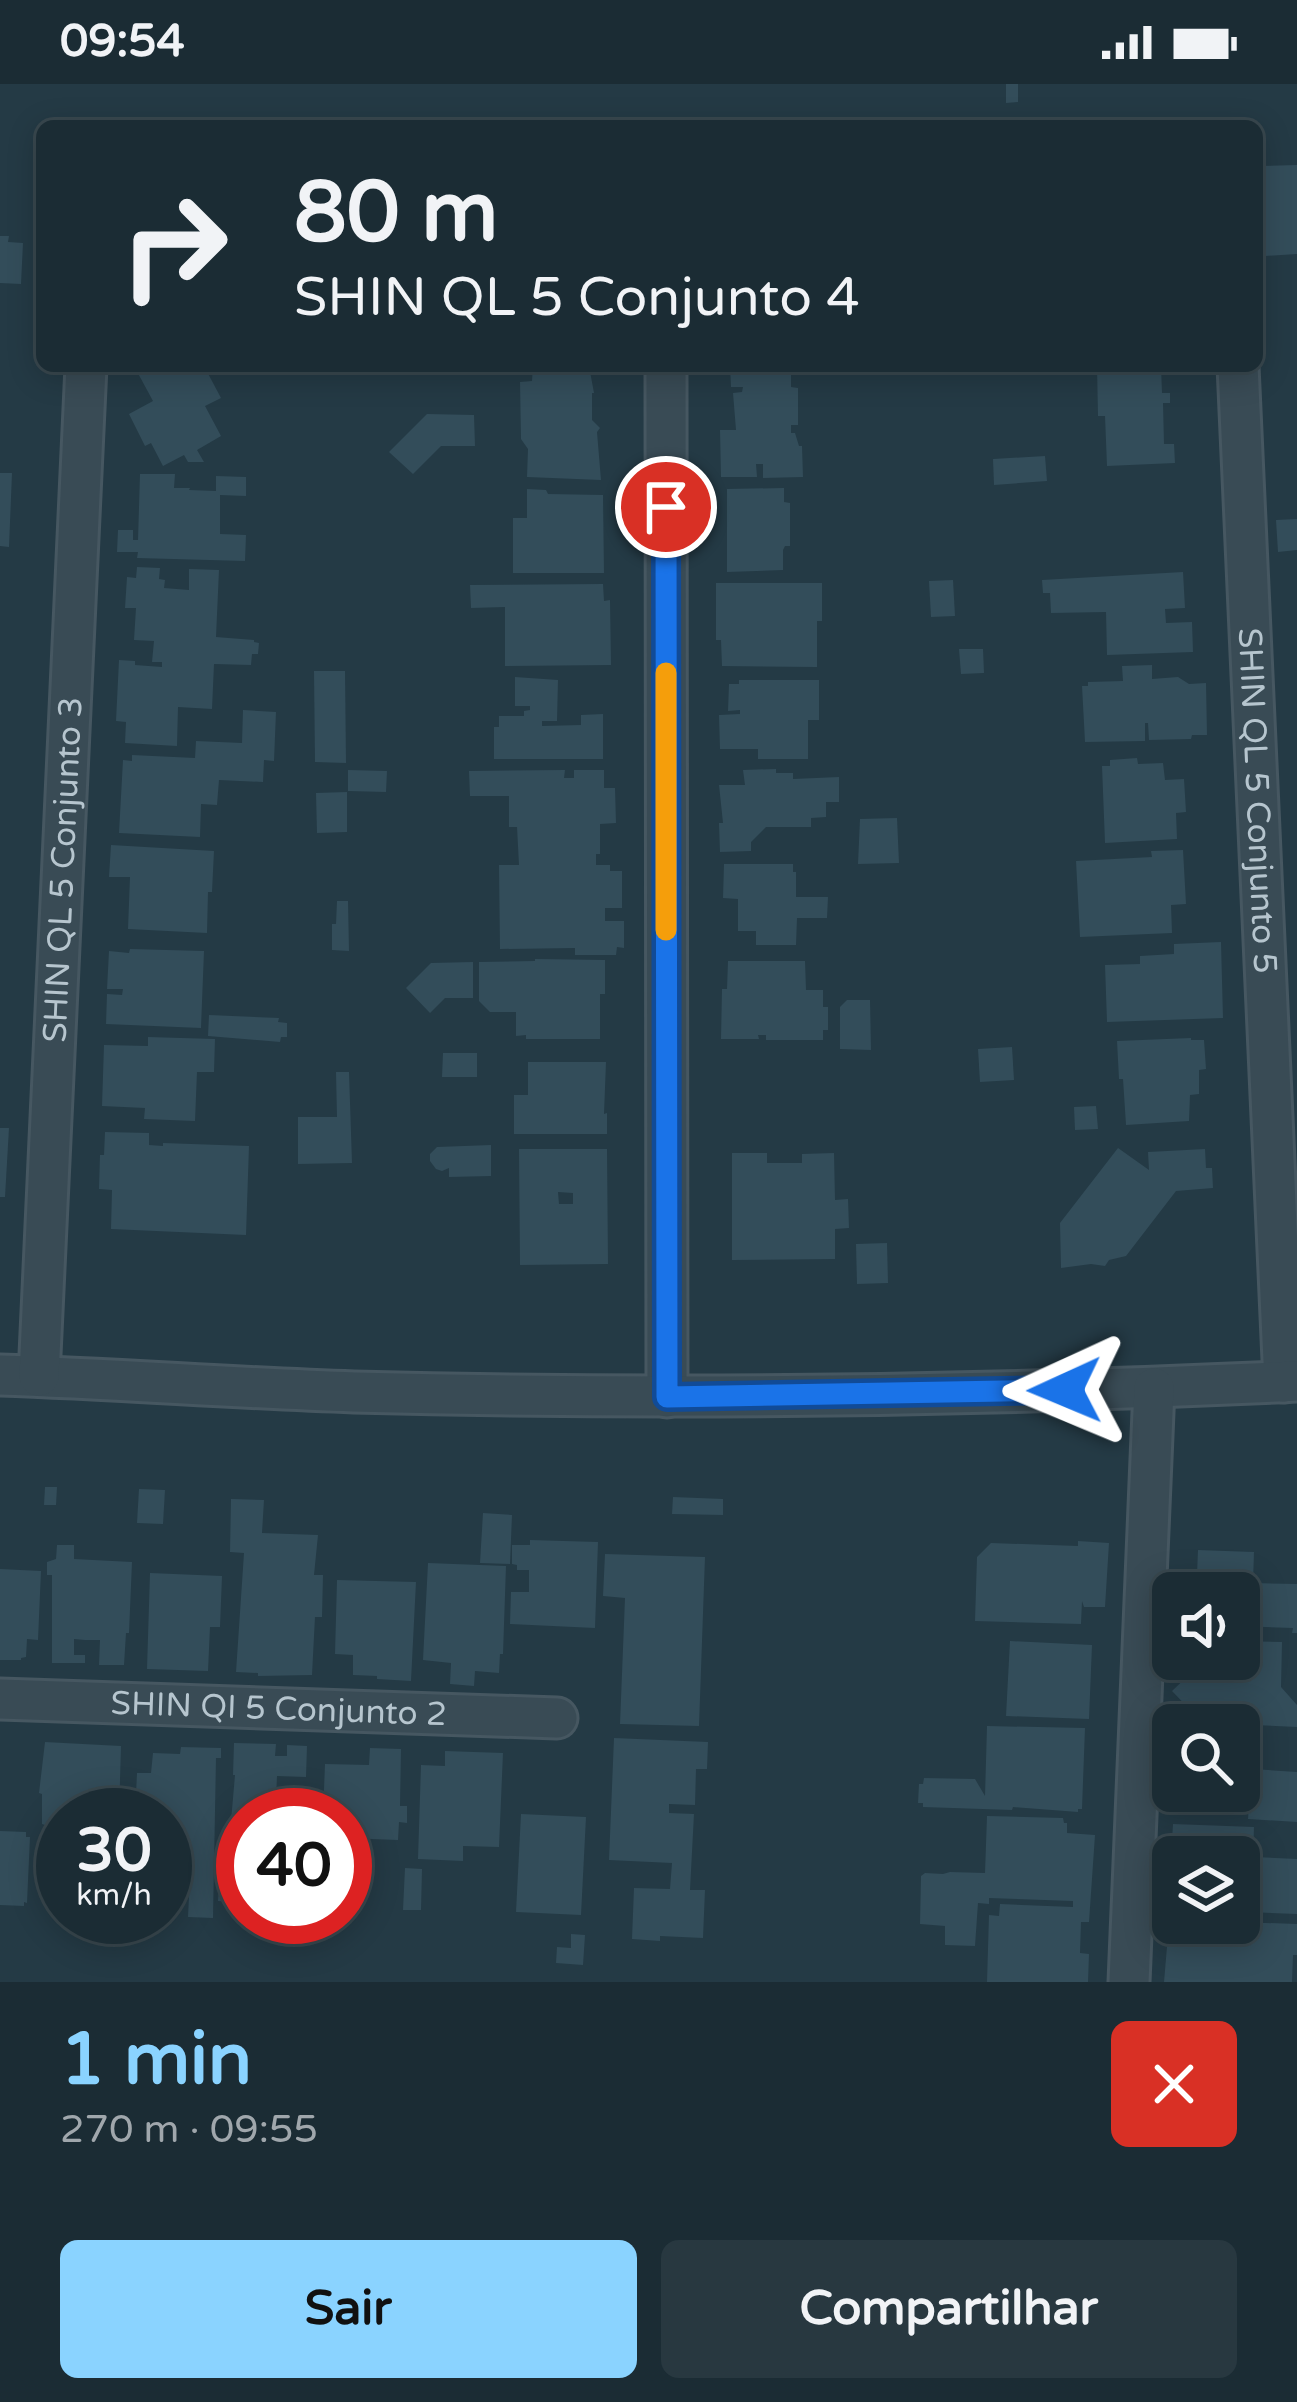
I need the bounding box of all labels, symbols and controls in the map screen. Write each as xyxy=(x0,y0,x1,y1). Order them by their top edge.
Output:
text: 09:54 xyxy=(60,15,185,69)
text: 80 m xyxy=(294,163,498,264)
icon: right xyxy=(96,168,252,324)
text: SHIN QL 5 Conjunto 4 xyxy=(294,265,860,330)
pin xyxy=(615,456,717,558)
icon: arrive xyxy=(633,474,699,540)
street label: SHIN QL 5 Conjunto 5 xyxy=(1230,627,1285,974)
street label: SHIN QL 5 Conjunto 3 xyxy=(35,696,90,1043)
position arrow xyxy=(1002,1327,1128,1453)
map controls xyxy=(1152,1572,1260,1944)
button: sound xyxy=(1152,1572,1260,1680)
street label: SHIN QI 5 Conjunto 2 xyxy=(110,1683,448,1734)
button: search xyxy=(1152,1704,1260,1812)
speed limit sign: 40 xyxy=(216,1788,372,1944)
text: 30 xyxy=(76,1815,152,1887)
button: layers xyxy=(1152,1836,1260,1944)
text: km/h xyxy=(76,1877,152,1914)
text: 1 min xyxy=(60,2017,252,2104)
button: close xyxy=(1111,2021,1237,2147)
text: 270 m · 09:55 xyxy=(60,2106,318,2153)
button: Sair xyxy=(60,2240,637,2378)
button: Compartilhar xyxy=(661,2240,1237,2378)

